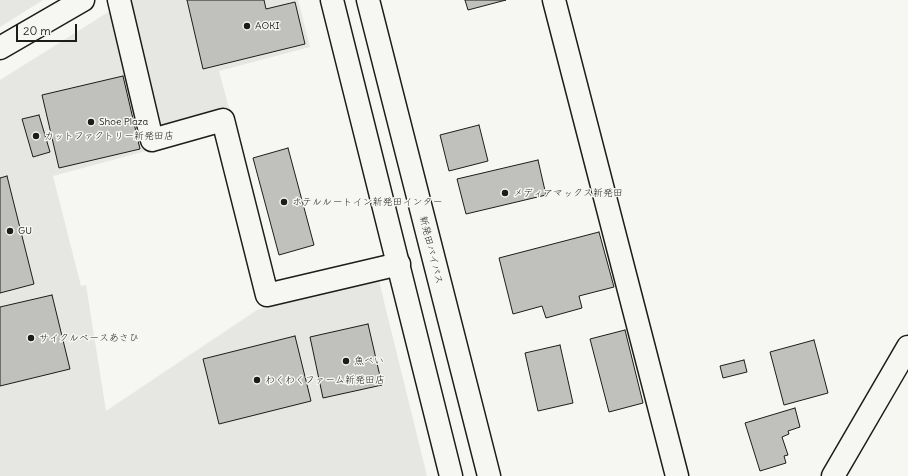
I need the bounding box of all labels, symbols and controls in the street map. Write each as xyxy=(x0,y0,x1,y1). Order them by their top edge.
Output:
scale bar xyxy=(18,16,79,42)
place label: AOKI xyxy=(255,20,280,32)
marker: AOKI xyxy=(242,21,252,31)
text: 20 m xyxy=(23,23,51,38)
place label: Shoe Plaza xyxy=(99,116,148,128)
marker: Shoe Plaza xyxy=(86,117,96,127)
place label: カットファクトリー新発田店 xyxy=(44,130,174,142)
marker: カットファクトリー新発田店 xyxy=(31,131,41,141)
place label: メディアマックス新発田 xyxy=(513,187,623,199)
marker: メディアマックス新発田 xyxy=(500,188,510,198)
place label: ホテルルートイン新発田インター xyxy=(292,196,442,208)
marker: ホテルルートイン新発田インター xyxy=(279,197,289,207)
street label: 新発田バイパス xyxy=(417,215,445,285)
place label: GU xyxy=(18,225,32,237)
marker: GU xyxy=(5,226,15,236)
place label: サイクルベースあさひ xyxy=(39,332,139,344)
marker: サイクルベースあさひ xyxy=(26,333,36,343)
place label: 魚べい xyxy=(354,355,384,367)
marker: 魚べい xyxy=(341,356,351,366)
place label: わくわくファーム新発田店 xyxy=(265,374,385,386)
marker: わくわくファーム新発田店 xyxy=(252,375,262,385)

